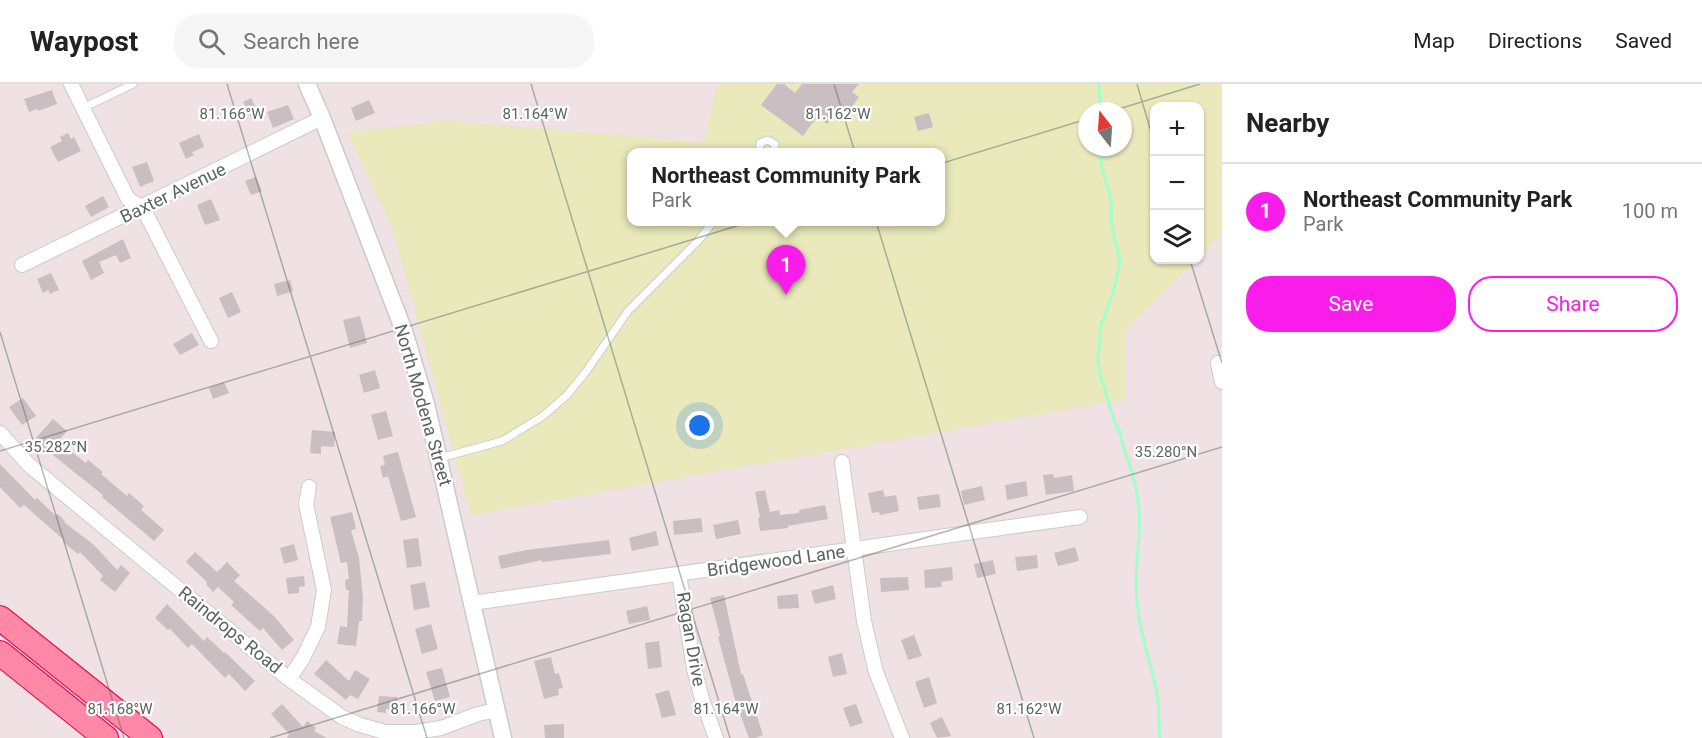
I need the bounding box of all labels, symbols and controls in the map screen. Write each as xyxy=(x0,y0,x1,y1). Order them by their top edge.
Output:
search box xyxy=(174,14,594,68)
text: Waypost xyxy=(30,25,138,58)
icon: search xyxy=(195,25,228,58)
text: Search here xyxy=(243,29,359,54)
text: Map xyxy=(1413,29,1455,53)
text: Directions xyxy=(1488,29,1582,53)
text: Saved xyxy=(1615,29,1672,53)
north arrow xyxy=(1078,102,1132,156)
map controls xyxy=(1150,102,1204,264)
button: + xyxy=(1150,102,1204,156)
text: 81.166°W xyxy=(199,105,265,123)
text: 81.164°W xyxy=(502,105,568,123)
text: 81.162°W xyxy=(805,105,871,123)
text: Nearby xyxy=(1246,108,1329,138)
popup xyxy=(627,148,945,226)
button: − xyxy=(1150,156,1204,210)
street label: Baxter Avenue xyxy=(117,158,229,227)
text: Northeast Community Park xyxy=(651,163,921,188)
text: Northeast Community Park xyxy=(1303,187,1572,212)
text: Park xyxy=(651,188,692,212)
text: 1 xyxy=(1260,199,1271,223)
text: 100 m xyxy=(1622,199,1678,223)
button: layers xyxy=(1150,210,1204,264)
text: Park xyxy=(1303,212,1343,236)
pin: 1 xyxy=(766,246,806,295)
button: Save xyxy=(1246,276,1456,332)
button: Share xyxy=(1468,276,1678,332)
street label: North Modena Street xyxy=(390,322,457,488)
your location xyxy=(685,411,714,440)
text: 35.282°N xyxy=(25,438,87,456)
text: 35.280°N xyxy=(1135,443,1197,461)
street label: Bridgewood Lane xyxy=(706,540,846,581)
street label: Raindrops Road xyxy=(174,582,286,678)
street label: Ragan Drive xyxy=(673,590,710,688)
text: 81.168°W xyxy=(87,700,153,718)
text: 81.166°W xyxy=(390,700,456,718)
text: 81.164°W xyxy=(693,700,759,718)
text: 81.162°W xyxy=(996,700,1062,718)

